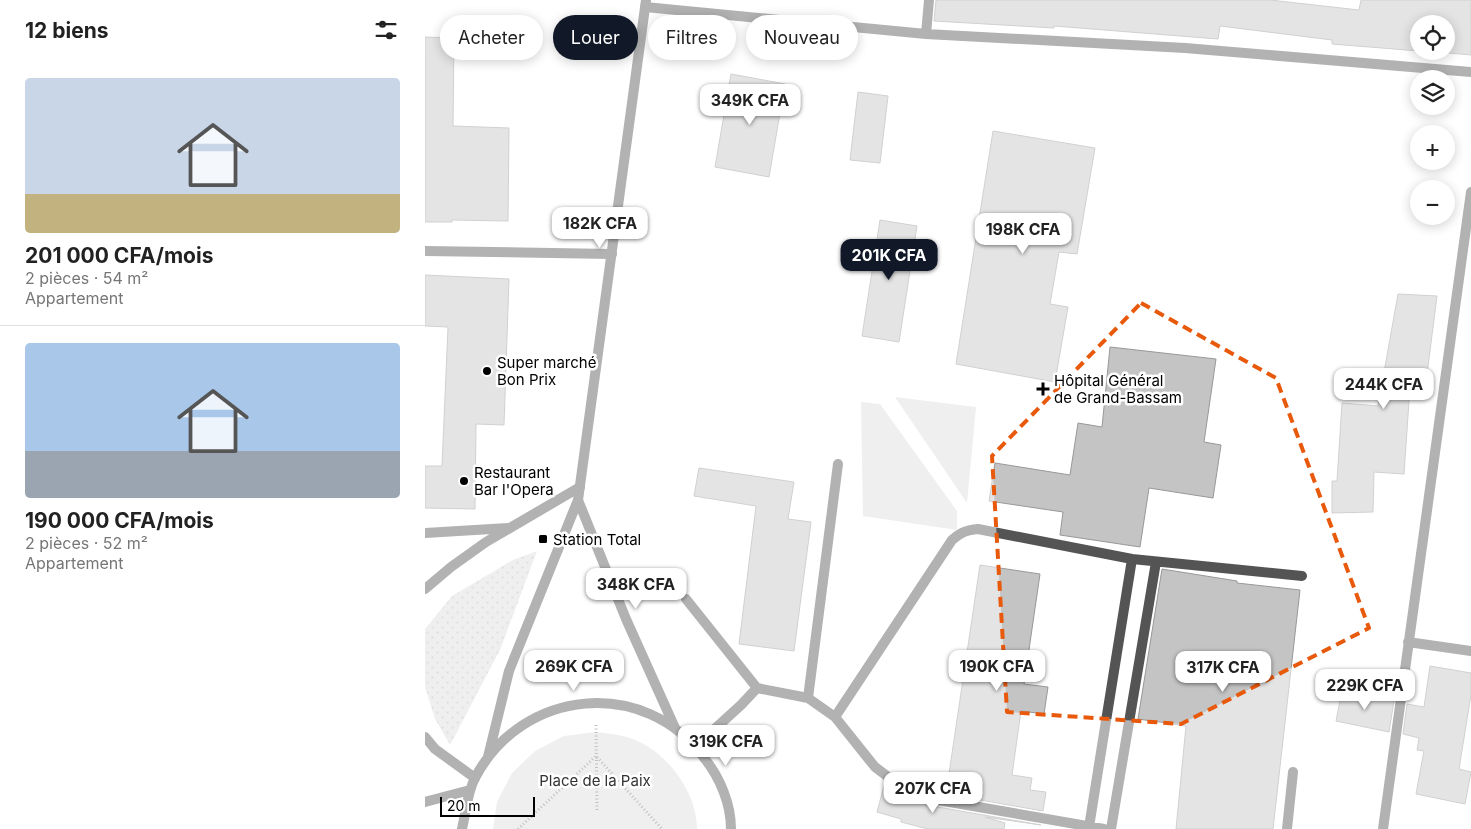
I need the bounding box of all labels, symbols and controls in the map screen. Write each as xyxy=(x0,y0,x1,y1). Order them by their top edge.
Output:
chip: Acheter xyxy=(440,15,543,60)
chip: Louer xyxy=(553,15,638,60)
chip: Filtres xyxy=(648,15,736,60)
chip: Nouveau xyxy=(746,15,858,60)
map controls xyxy=(1410,15,1455,225)
button: locate xyxy=(1410,15,1455,60)
icon: filters xyxy=(372,16,400,44)
text: 12 biens xyxy=(25,18,109,43)
button: layers xyxy=(1410,70,1455,115)
pin: 349K CFA xyxy=(698,84,802,126)
text: 349K CFA xyxy=(711,90,789,110)
icon: home xyxy=(168,110,258,200)
button: + xyxy=(1410,125,1455,170)
button: − xyxy=(1410,180,1455,225)
pin: 182K CFA xyxy=(548,206,652,249)
pin: 198K CFA xyxy=(971,212,1075,255)
text: 182K CFA xyxy=(563,213,637,233)
text: 198K CFA xyxy=(986,219,1060,239)
pin: 201K CFA xyxy=(837,238,941,281)
text: 201 000 CFA/mois xyxy=(25,243,213,268)
text: 201K CFA xyxy=(852,245,926,265)
text: 2 pièces · 54 m² xyxy=(25,268,148,288)
text: Appartement xyxy=(25,288,123,308)
place label: Super marché Bon Prix xyxy=(497,353,596,389)
marker: Super marché Bon Prix xyxy=(481,365,493,377)
pin: 244K CFA xyxy=(1332,368,1436,410)
place label: Hôpital Général de Grand-Bassam xyxy=(1054,371,1182,407)
text: 244K CFA xyxy=(1345,374,1423,394)
icon: home xyxy=(168,376,258,466)
marker: Hôpital Général de Grand-Bassam xyxy=(1036,382,1050,396)
place label: Restaurant Bar l'Opera xyxy=(474,463,554,499)
marker: Restaurant Bar l'Opera xyxy=(458,475,470,487)
text: 190 000 CFA/mois xyxy=(25,508,214,533)
place label: Station Total xyxy=(553,530,641,549)
text: 2 pièces · 52 m² xyxy=(25,533,148,553)
marker: Station Total xyxy=(537,533,549,545)
text: Appartement xyxy=(25,553,123,573)
pin: 348K CFA xyxy=(584,568,688,610)
text: 348K CFA xyxy=(597,574,675,594)
pin: 269K CFA xyxy=(522,650,626,692)
pin: 190K CFA xyxy=(945,650,1049,692)
pin: 317K CFA xyxy=(1171,650,1275,693)
text: 269K CFA xyxy=(535,656,613,676)
text: 190K CFA xyxy=(959,656,1035,676)
text: 317K CFA xyxy=(1186,657,1260,677)
pin: 229K CFA xyxy=(1313,668,1417,711)
text: 229K CFA xyxy=(1326,675,1404,695)
pin: 319K CFA xyxy=(674,724,778,767)
text: 319K CFA xyxy=(689,731,763,751)
park label: Place de la Paix xyxy=(539,771,651,790)
pin: 207K CFA xyxy=(881,772,985,814)
text: 207K CFA xyxy=(895,778,971,798)
scale bar xyxy=(440,794,535,817)
text: 20 m xyxy=(447,797,481,814)

